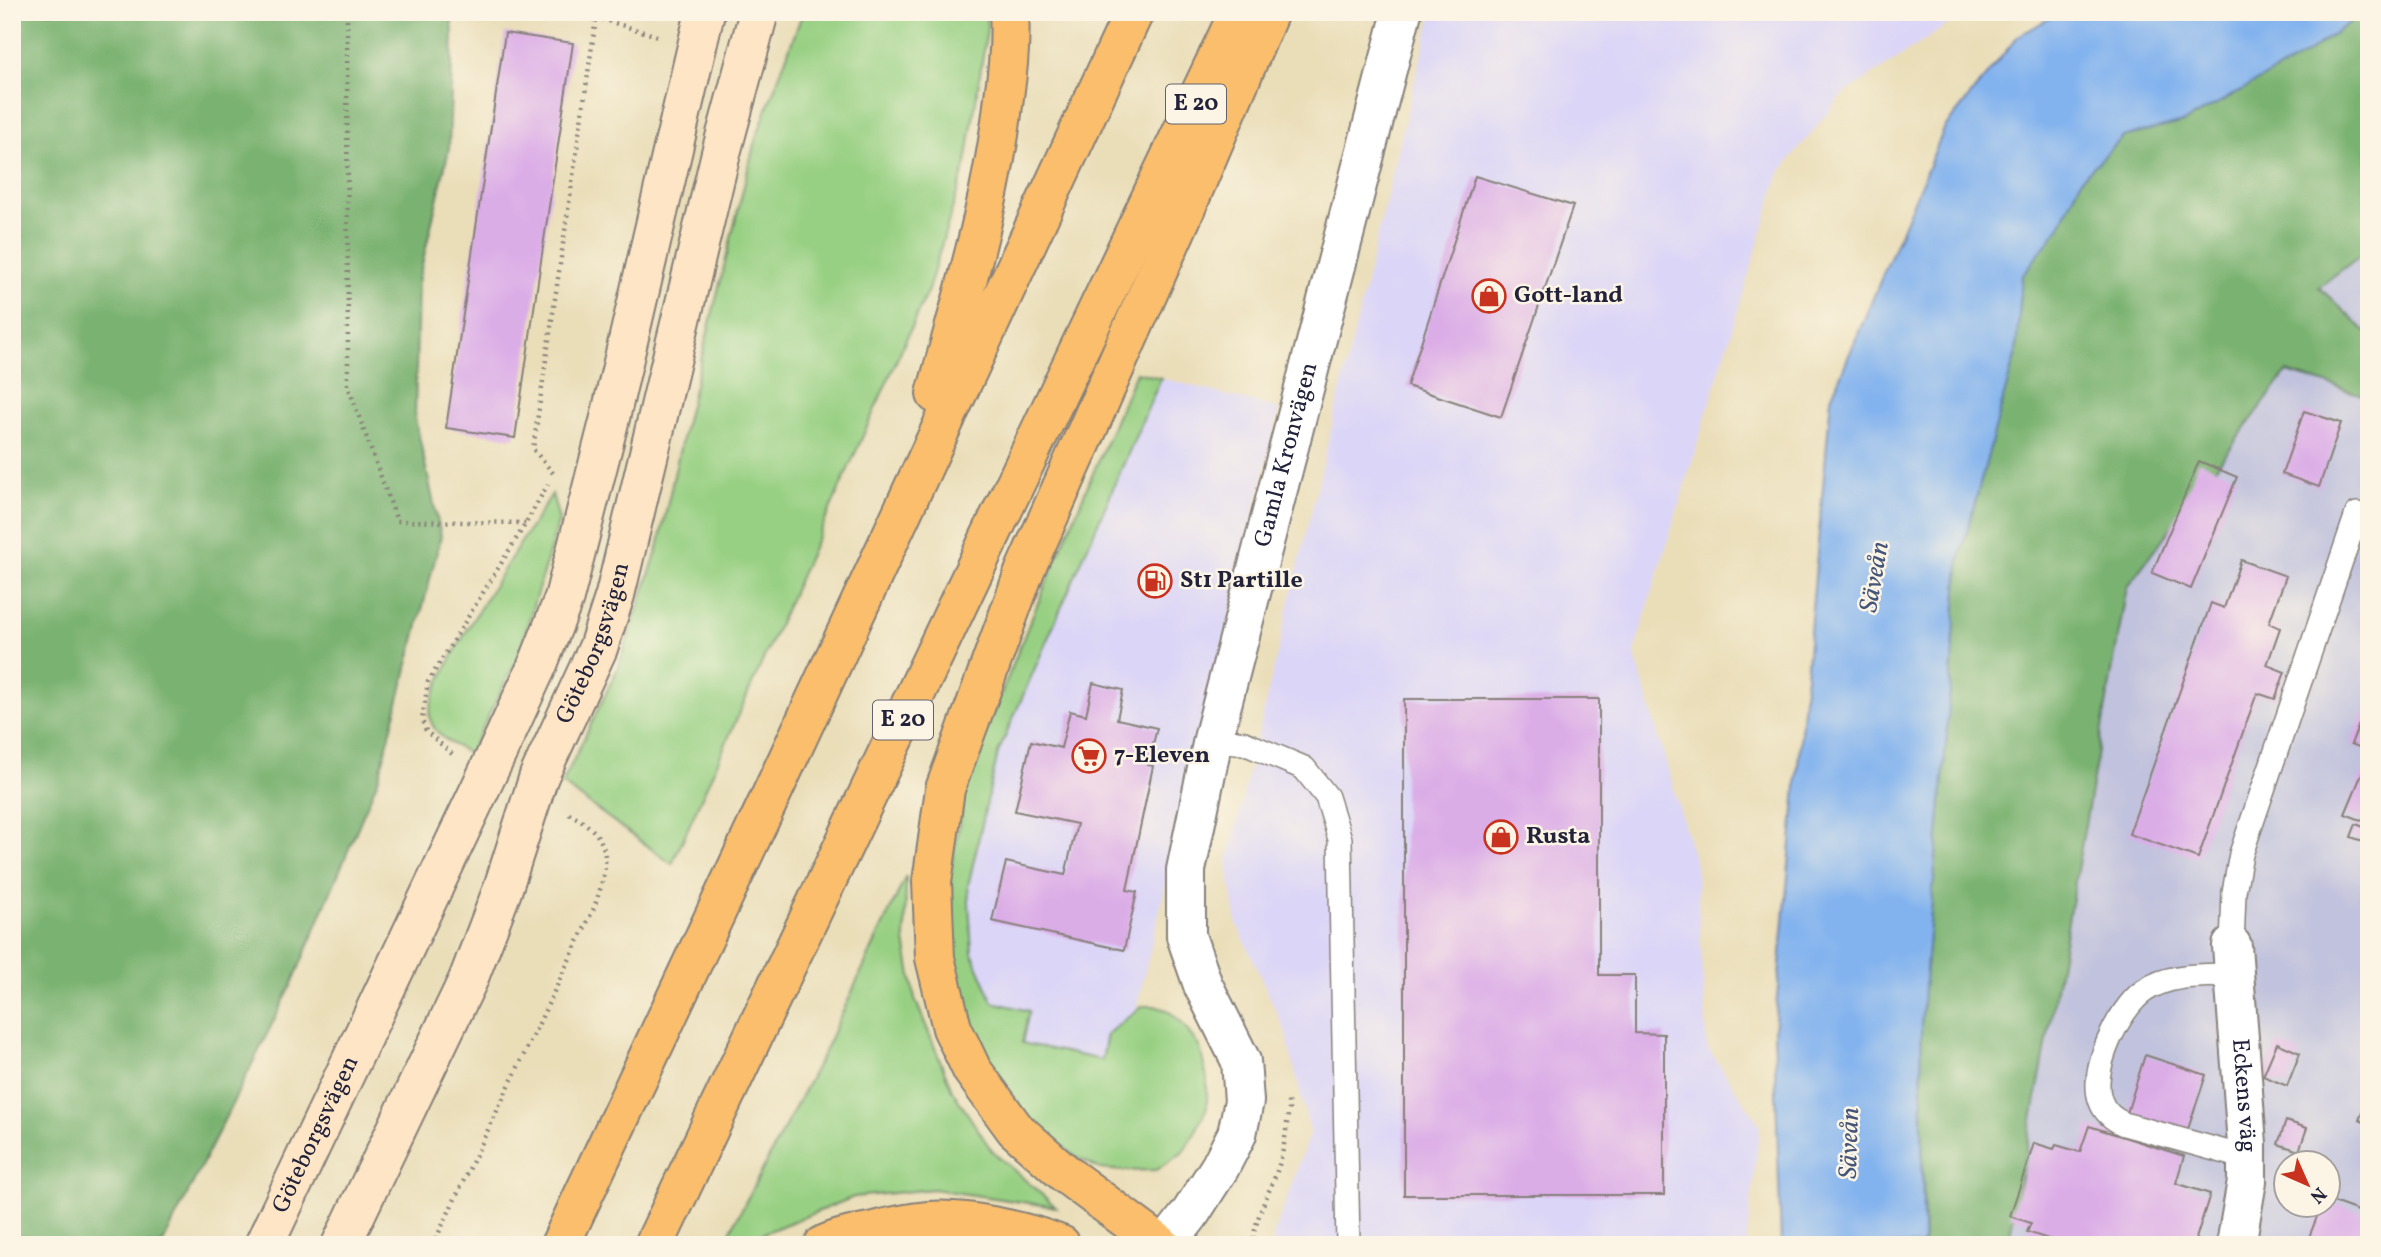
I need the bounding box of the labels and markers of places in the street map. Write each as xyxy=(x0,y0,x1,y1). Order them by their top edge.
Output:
shop icon: Gott-land xyxy=(1470,277,1508,315)
place label: Gott-land xyxy=(1514,279,1623,313)
fuel station icon: St1 Partille xyxy=(1136,562,1174,600)
place label: St1 Partille xyxy=(1180,564,1303,598)
supermarket icon: 7-Eleven xyxy=(1070,737,1108,775)
place label: 7-Eleven xyxy=(1114,739,1210,773)
shop icon: Rusta xyxy=(1482,818,1520,856)
place label: Rusta xyxy=(1526,820,1590,854)

